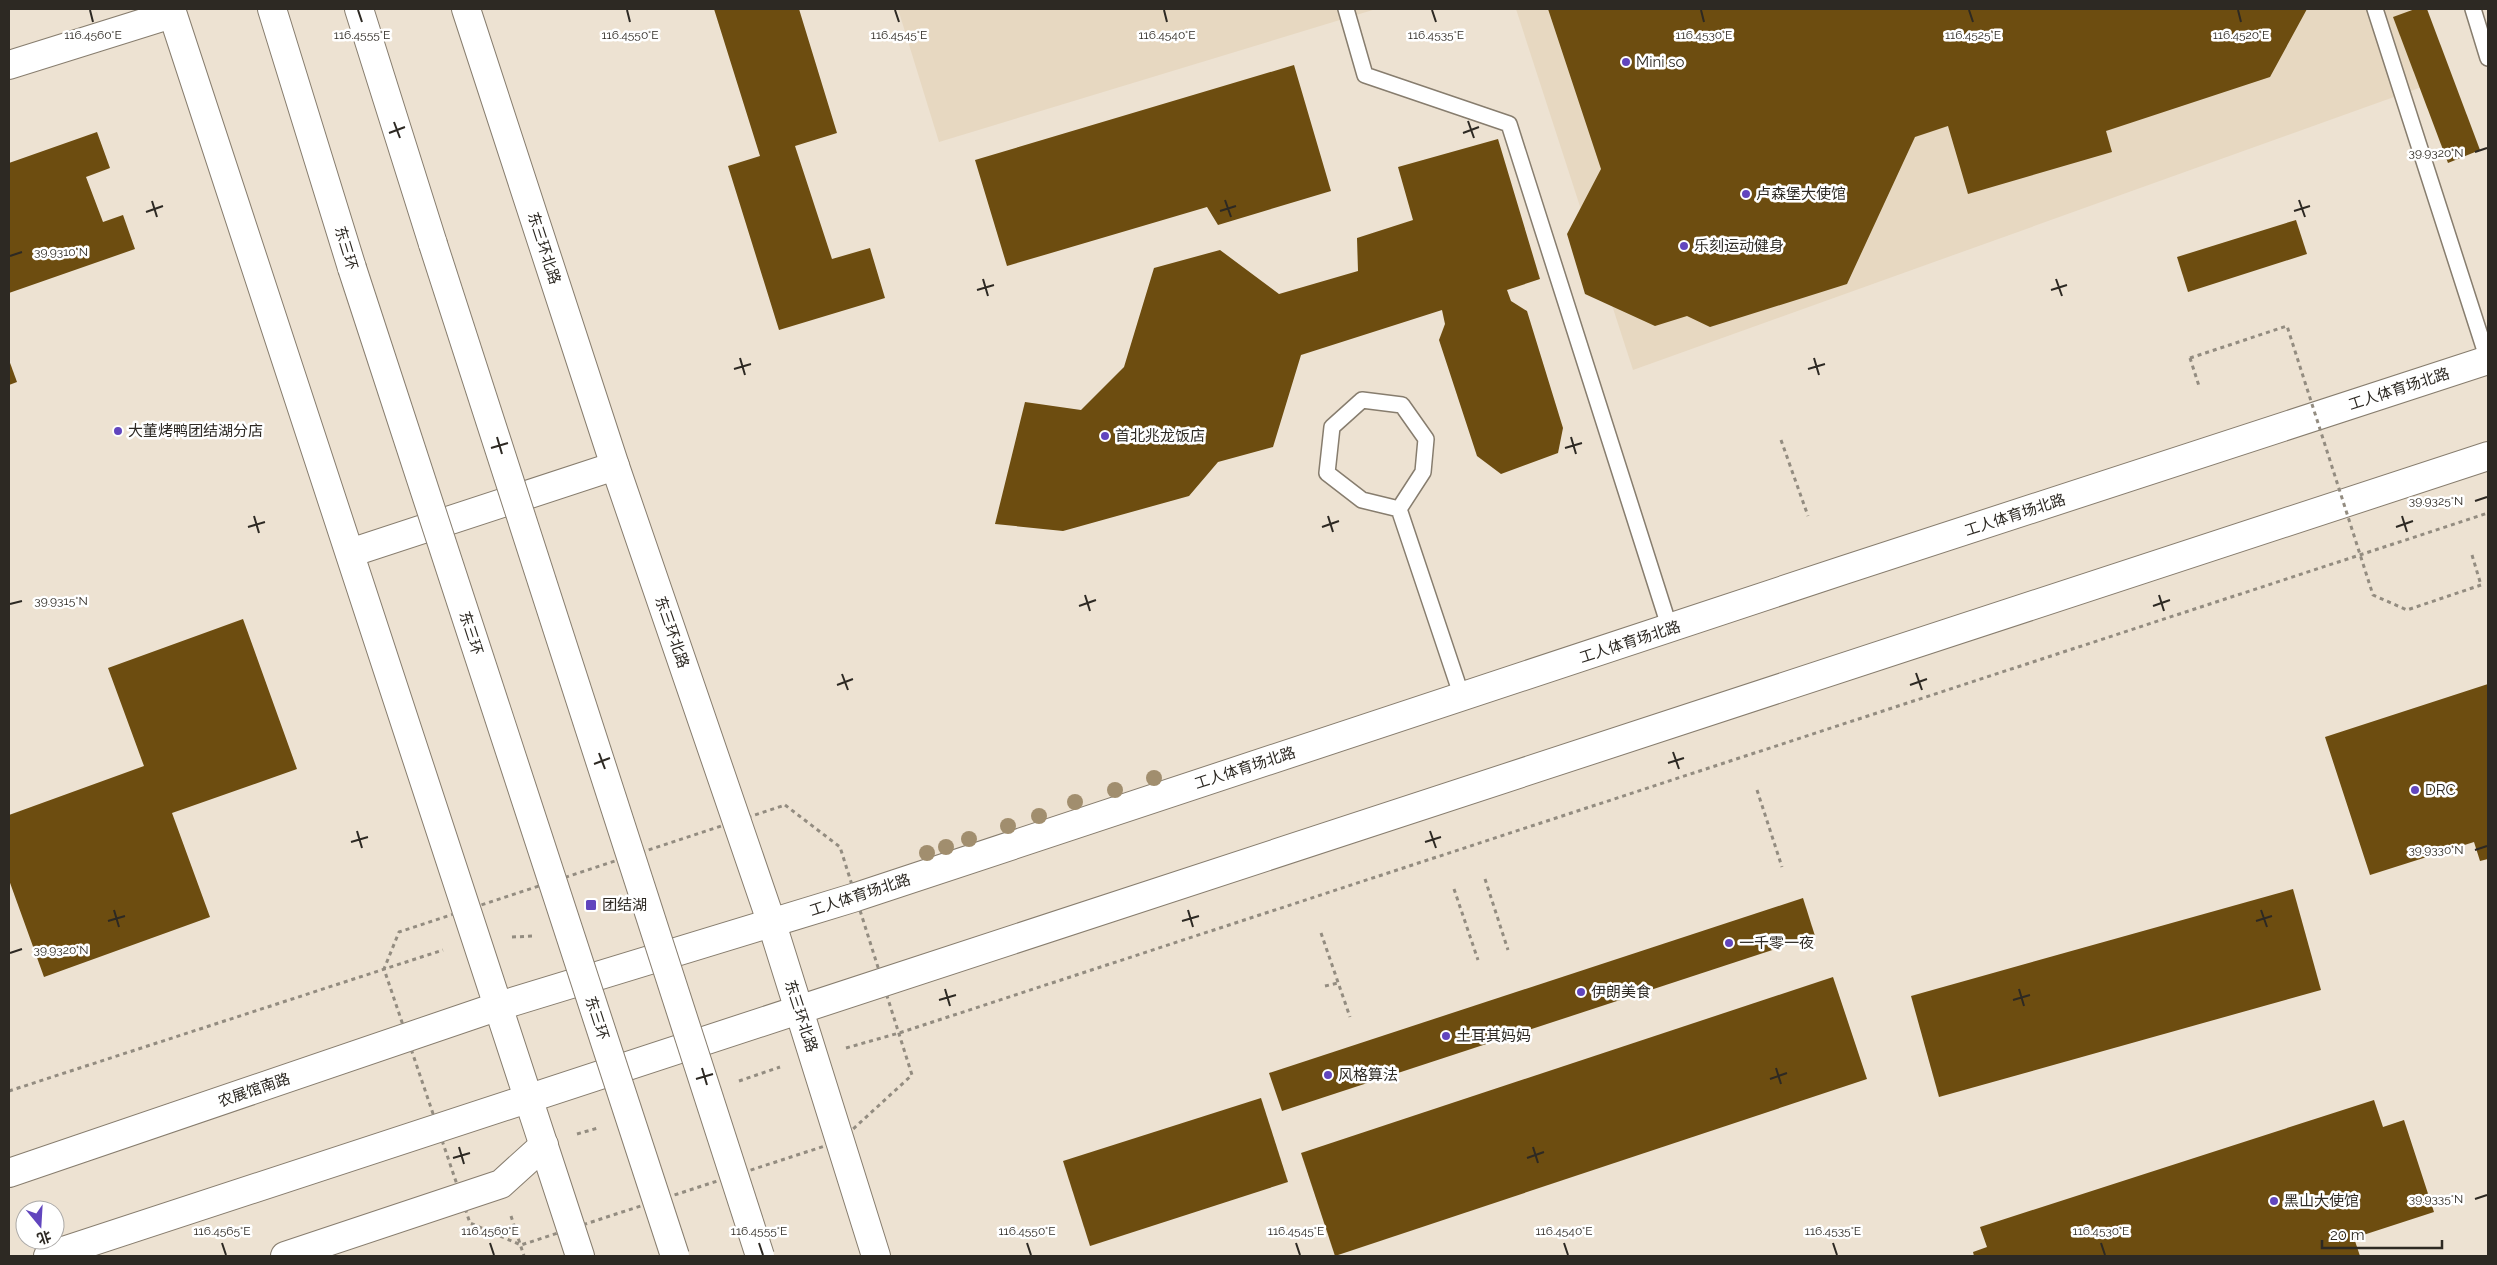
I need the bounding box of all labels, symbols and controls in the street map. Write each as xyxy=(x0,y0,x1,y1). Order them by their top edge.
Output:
text: 116.4560°E xyxy=(64,28,122,42)
text: 116.4555°E xyxy=(334,28,390,42)
text: 116.4550°E xyxy=(601,28,659,42)
text: 116.4545°E xyxy=(871,28,927,42)
text: 116.4540°E xyxy=(1138,28,1196,42)
text: 116.4535°E xyxy=(1408,28,1464,42)
text: 116.4530°E xyxy=(1676,28,1732,42)
text: 116.4525°E xyxy=(1945,28,2001,42)
text: 116.4520°E xyxy=(2213,28,2269,42)
place label: Mini so xyxy=(1636,53,1685,71)
marker: Mini so xyxy=(1620,56,1632,68)
text: 39.9320°N xyxy=(2409,146,2463,160)
place label: 卢森堡大使馆 xyxy=(1756,185,1846,203)
marker: 卢森堡大使馆 xyxy=(1740,188,1752,200)
street label: 东三环北路 xyxy=(524,210,564,286)
street label: 东三环 xyxy=(331,224,361,272)
place label: 乐刻运动健身 xyxy=(1694,237,1784,255)
marker: 乐刻运动健身 xyxy=(1678,240,1690,252)
text: 39.9310°N xyxy=(34,245,88,259)
street label: 工人体育场北路 xyxy=(2346,364,2452,414)
place label: 大董烤鸭团结湖分店 xyxy=(128,422,263,440)
marker: 大董烤鸭团结湖分店 xyxy=(112,425,124,437)
place label: 首北兆龙饭店 xyxy=(1115,427,1205,445)
marker: 首北兆龙饭店 xyxy=(1099,430,1111,442)
street label: 工人体育场北路 xyxy=(1962,490,2068,540)
text: 39.9325°N xyxy=(2409,494,2463,508)
text: 39.9315°N xyxy=(34,594,88,608)
street label: 东三环北路 xyxy=(651,594,693,670)
street label: 东三环 xyxy=(455,609,487,657)
street label: 工人体育场北路 xyxy=(1577,617,1683,667)
street label: 工人体育场北路 xyxy=(1192,743,1298,793)
place label: DRC xyxy=(2425,781,2456,799)
marker: DRC xyxy=(2409,784,2421,796)
text: 39.9330°N xyxy=(2408,843,2464,857)
street label: 工人体育场北路 xyxy=(807,870,913,920)
place label: 团结湖 xyxy=(602,896,647,914)
marker: 团结湖 xyxy=(584,898,598,912)
place label: 一千零一夜 xyxy=(1739,934,1814,952)
marker: 一千零一夜 xyxy=(1723,937,1735,949)
text: 39.9320°N xyxy=(34,943,88,957)
street label: 东三环北路 xyxy=(781,978,821,1054)
place label: 伊朗美食 xyxy=(1591,983,1651,1001)
marker: 伊朗美食 xyxy=(1575,986,1587,998)
street label: 东三环 xyxy=(581,994,613,1042)
place label: 土耳其妈妈 xyxy=(1456,1027,1531,1045)
marker: 土耳其妈妈 xyxy=(1440,1030,1452,1042)
place label: 风格算法 xyxy=(1338,1066,1398,1084)
street label: 农展馆南路 xyxy=(216,1069,292,1111)
marker: 风格算法 xyxy=(1322,1069,1334,1081)
place label: 黑山大使馆 xyxy=(2284,1192,2359,1210)
text: 39.9335°N xyxy=(2409,1192,2463,1206)
marker: 黑山大使馆 xyxy=(2268,1195,2280,1207)
north arrow xyxy=(15,1200,65,1250)
scale bar xyxy=(2322,1218,2442,1250)
text: 116.4565°E xyxy=(193,1224,251,1238)
text: 116.4560°E xyxy=(461,1224,519,1238)
text: 116.4555°E xyxy=(731,1224,787,1238)
text: 116.4550°E xyxy=(998,1224,1056,1238)
text: 116.4545°E xyxy=(1268,1224,1324,1238)
text: 116.4540°E xyxy=(1535,1224,1593,1238)
text: 116.4535°E xyxy=(1805,1224,1861,1238)
text: 116.4530°E xyxy=(2073,1224,2129,1238)
text: 20 m xyxy=(2330,1226,2365,1244)
text: 北 xyxy=(35,1228,53,1247)

